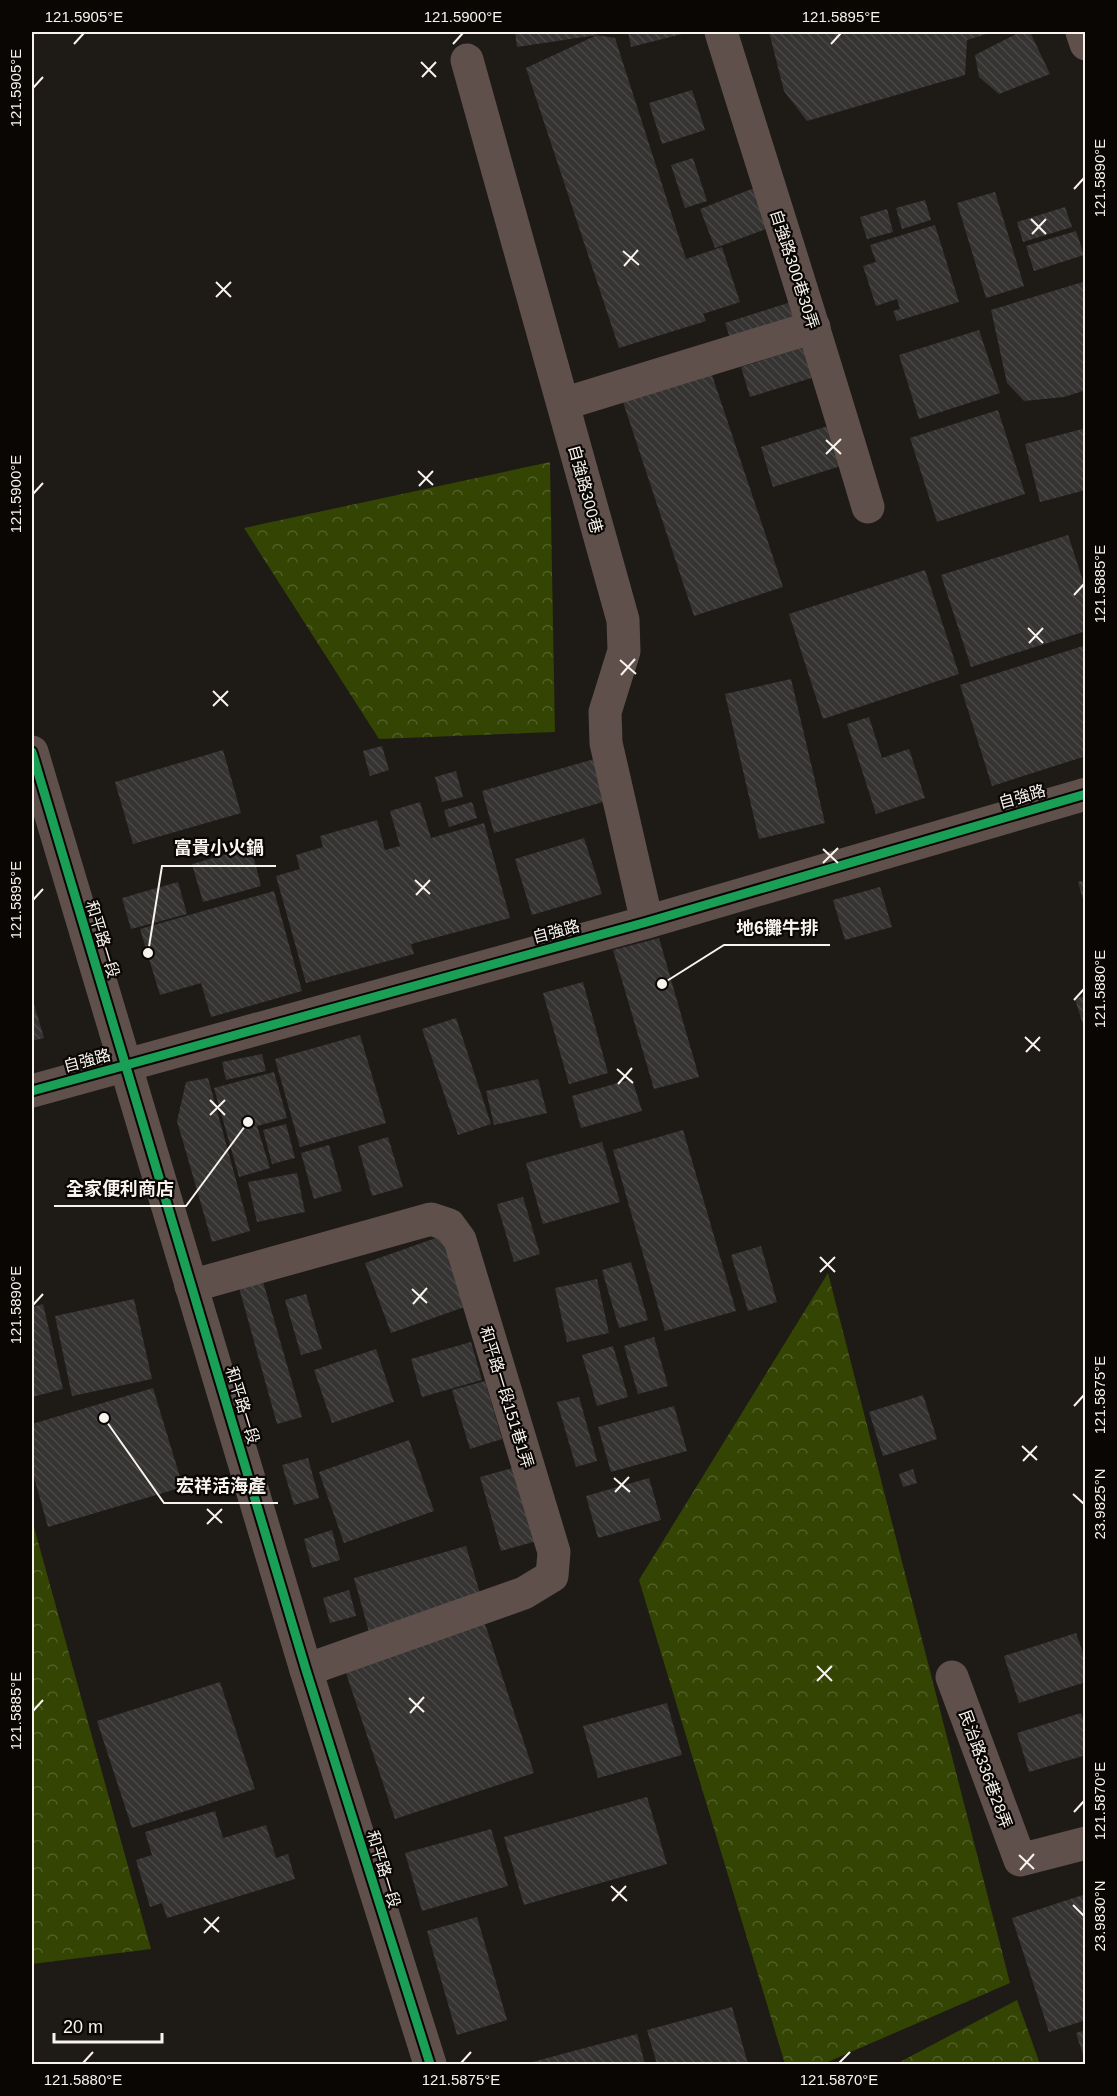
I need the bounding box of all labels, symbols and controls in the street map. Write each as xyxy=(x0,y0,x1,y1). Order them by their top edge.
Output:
text: 121.5905°E xyxy=(45,8,123,25)
text: 121.5900°E xyxy=(424,8,502,25)
text: 121.5895°E xyxy=(802,8,880,25)
text: 121.5905°E xyxy=(7,49,24,127)
text: 121.5890°E xyxy=(1091,139,1108,217)
street label: 自強路300巷30弄 xyxy=(767,207,822,331)
street label: 自強路300巷 xyxy=(566,443,605,535)
text: 121.5900°E xyxy=(7,455,24,533)
text: 121.5885°E xyxy=(1091,545,1108,623)
street label: 自強路 xyxy=(997,782,1048,811)
callout: 富貴小火鍋 xyxy=(162,830,276,866)
text: 富貴小火鍋 xyxy=(174,838,264,858)
text: 121.5895°E xyxy=(7,861,24,939)
street label: 和平路一段 xyxy=(83,898,122,980)
callout: 地6攤牛排 xyxy=(724,909,830,945)
street label: 自強路 xyxy=(531,917,582,946)
text: 地6攤牛排 xyxy=(736,918,818,938)
text: 121.5880°E xyxy=(1091,950,1108,1028)
street label: 自強路 xyxy=(62,1046,113,1075)
callout: 全家便利商店 xyxy=(54,1170,186,1206)
text: 全家便利商店 xyxy=(66,1179,174,1199)
text: 121.5890°E xyxy=(7,1266,24,1344)
street label: 和平路一段151巷1弄 xyxy=(477,1324,536,1470)
text: 121.5875°E xyxy=(1091,1356,1108,1434)
street label: 和平路一段 xyxy=(223,1364,262,1446)
callout: 宏祥活海產 xyxy=(164,1467,278,1503)
text: 23.9825°N xyxy=(1091,1468,1108,1540)
text: 宏祥活海產 xyxy=(176,1476,266,1496)
text: 121.5885°E xyxy=(7,1672,24,1750)
street label: 民治路336巷28弄 xyxy=(956,1708,1015,1831)
text: 121.5870°E xyxy=(1091,1762,1108,1840)
street label: 和平路一段 xyxy=(364,1828,403,1910)
text: 23.9830°N xyxy=(1091,1880,1108,1952)
scale bar xyxy=(54,2006,162,2044)
text: 20 m xyxy=(63,2017,103,2037)
text: 121.5880°E xyxy=(44,2071,122,2088)
text: 121.5875°E xyxy=(422,2071,500,2088)
text: 121.5870°E xyxy=(800,2071,878,2088)

